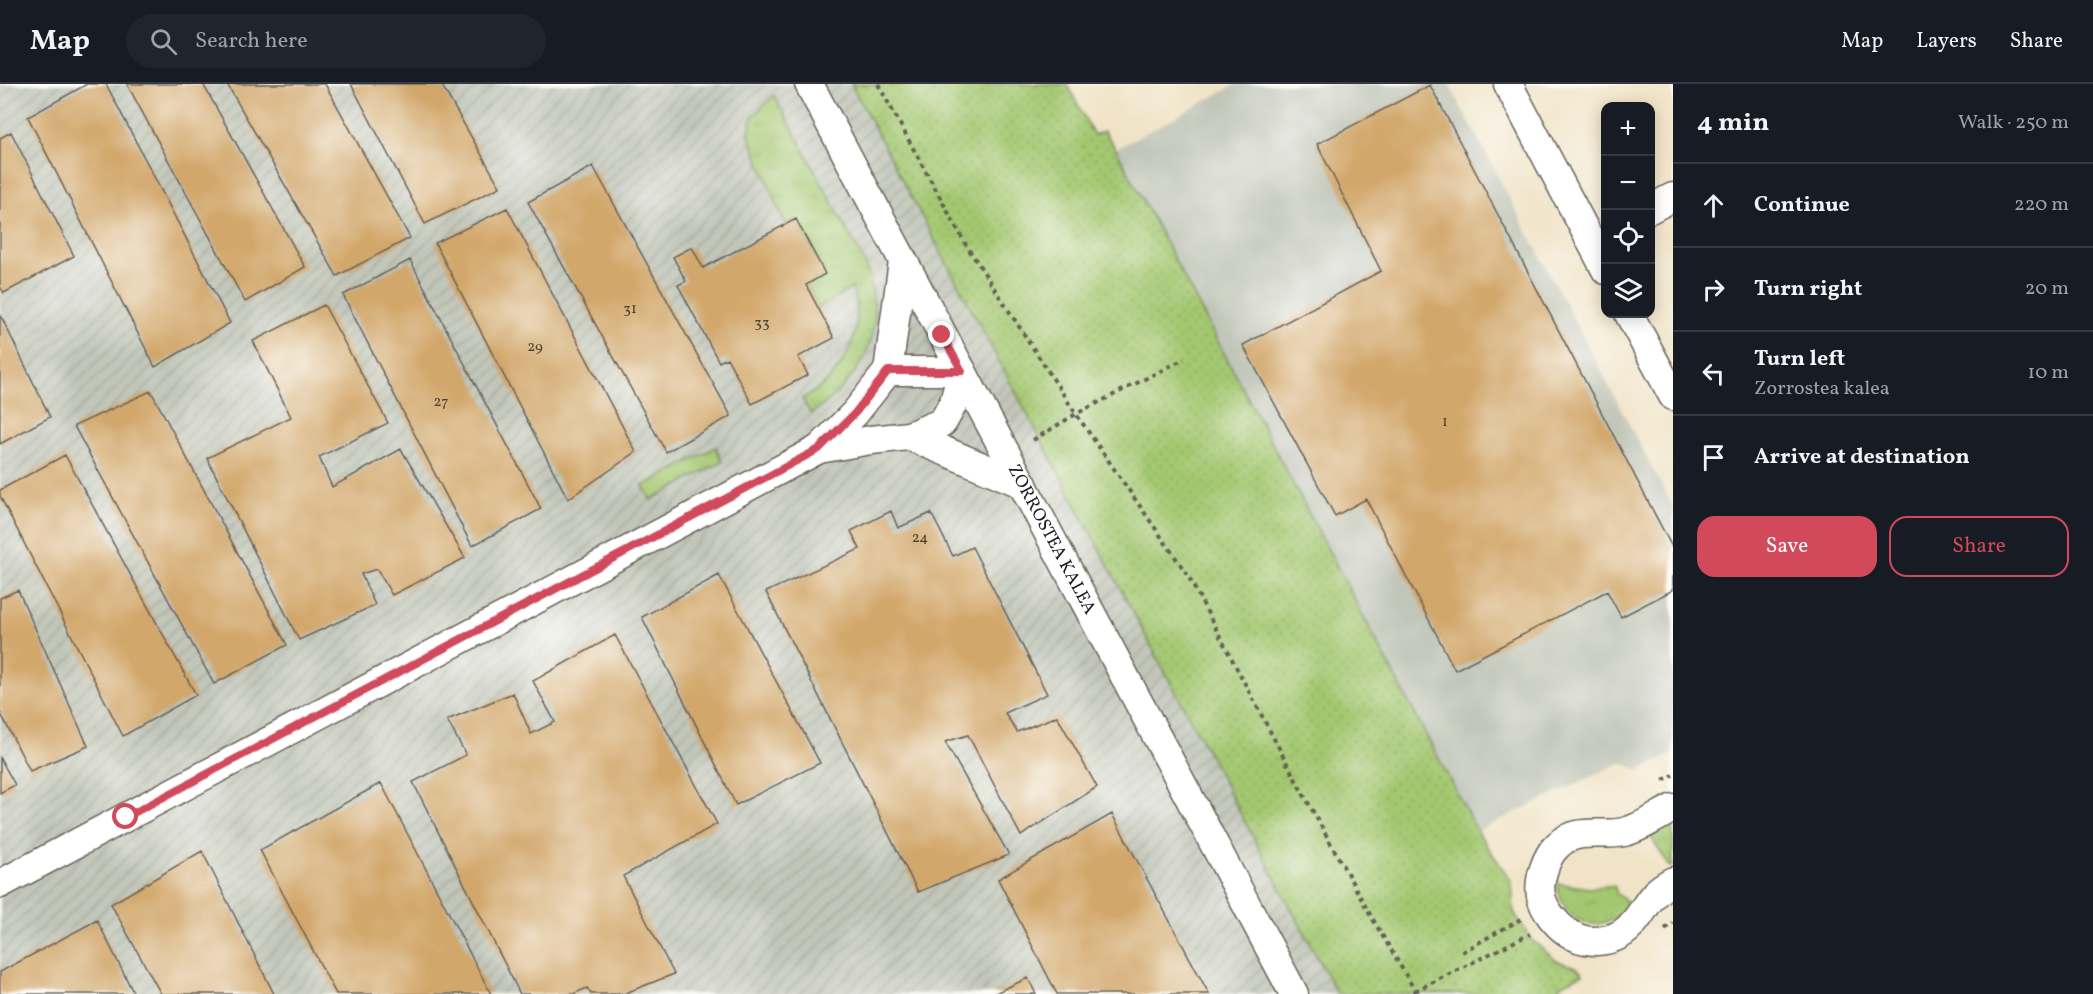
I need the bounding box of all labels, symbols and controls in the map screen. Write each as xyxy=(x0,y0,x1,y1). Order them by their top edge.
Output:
search box xyxy=(126,14,546,68)
text: Map xyxy=(30,22,90,61)
icon: search xyxy=(147,25,180,58)
text: Search here xyxy=(195,26,308,57)
text: Map xyxy=(1841,27,1883,56)
text: Layers xyxy=(1916,27,1977,56)
text: Share xyxy=(2010,27,2063,56)
map controls xyxy=(1601,102,1655,318)
button: + xyxy=(1601,102,1655,156)
text: 4 min xyxy=(1697,105,1769,141)
text: Walk · 250 m xyxy=(1958,109,2069,137)
button: − xyxy=(1601,156,1655,210)
icon: ahead xyxy=(1697,189,1730,222)
text: Continue xyxy=(1754,190,1850,221)
text: 220 m xyxy=(2014,191,2069,219)
button: locate xyxy=(1601,210,1655,264)
button: layers xyxy=(1601,264,1655,318)
icon: right xyxy=(1697,273,1730,306)
text: Turn right xyxy=(1754,274,1862,305)
text: 20 m xyxy=(2025,275,2069,303)
house number: 31 xyxy=(623,299,637,320)
house number: 33 xyxy=(754,313,770,334)
route end xyxy=(928,321,954,347)
house number: 29 xyxy=(527,337,543,358)
text: Turn left xyxy=(1754,344,1845,375)
icon: left xyxy=(1697,357,1730,390)
text: 10 m xyxy=(2028,359,2069,387)
text: Zorrostea kalea xyxy=(1754,375,1890,403)
house number: 27 xyxy=(434,392,448,413)
house number: 1 xyxy=(1442,412,1448,433)
icon: arrive xyxy=(1697,441,1730,474)
text: Arrive at destination xyxy=(1754,442,1970,473)
street label: ZORROSTEA KALEA xyxy=(1001,460,1102,619)
button: Save xyxy=(1697,516,1877,577)
button: Share xyxy=(1889,516,2069,577)
house number: 24 xyxy=(912,528,928,549)
route start xyxy=(112,803,138,829)

